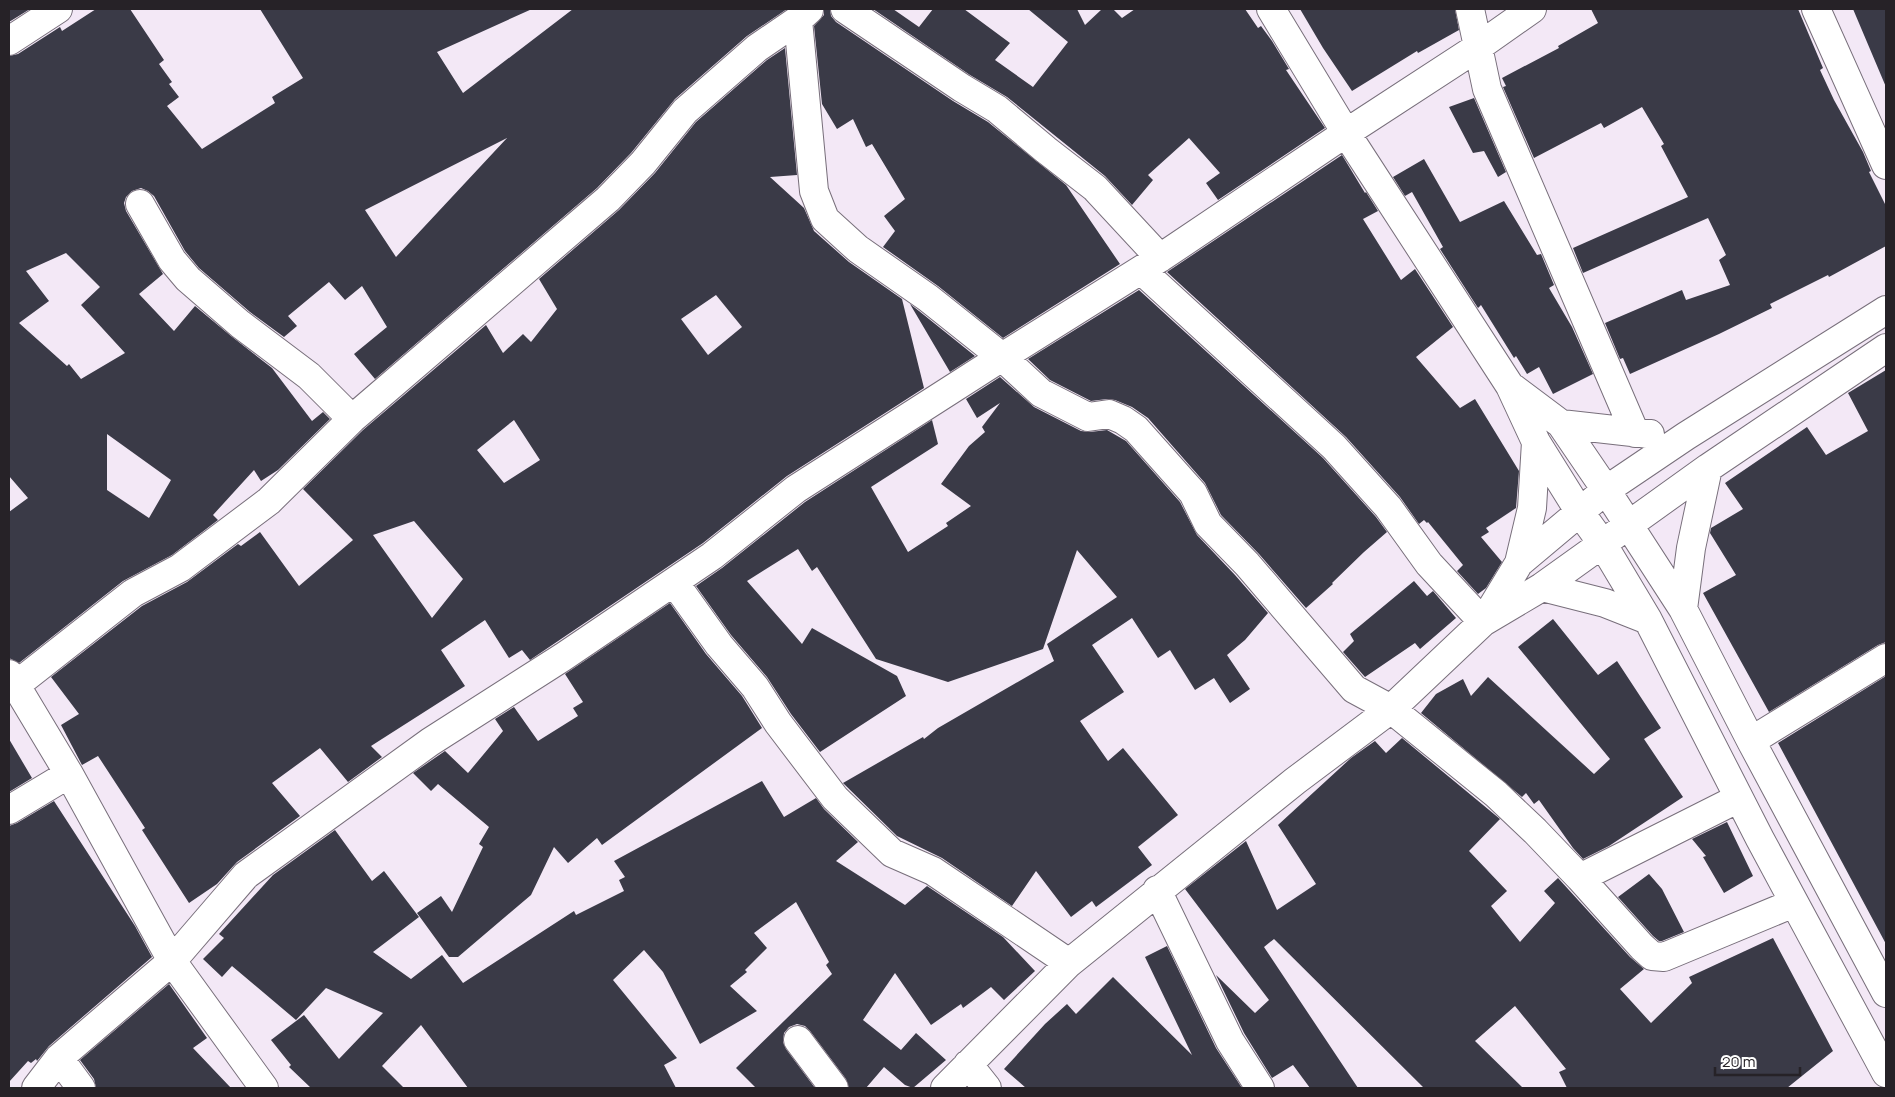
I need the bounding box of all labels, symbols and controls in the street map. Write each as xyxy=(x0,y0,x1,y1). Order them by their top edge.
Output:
scale bar xyxy=(1715,1044,1800,1076)
text: 20 m xyxy=(1722,1051,1755,1072)

